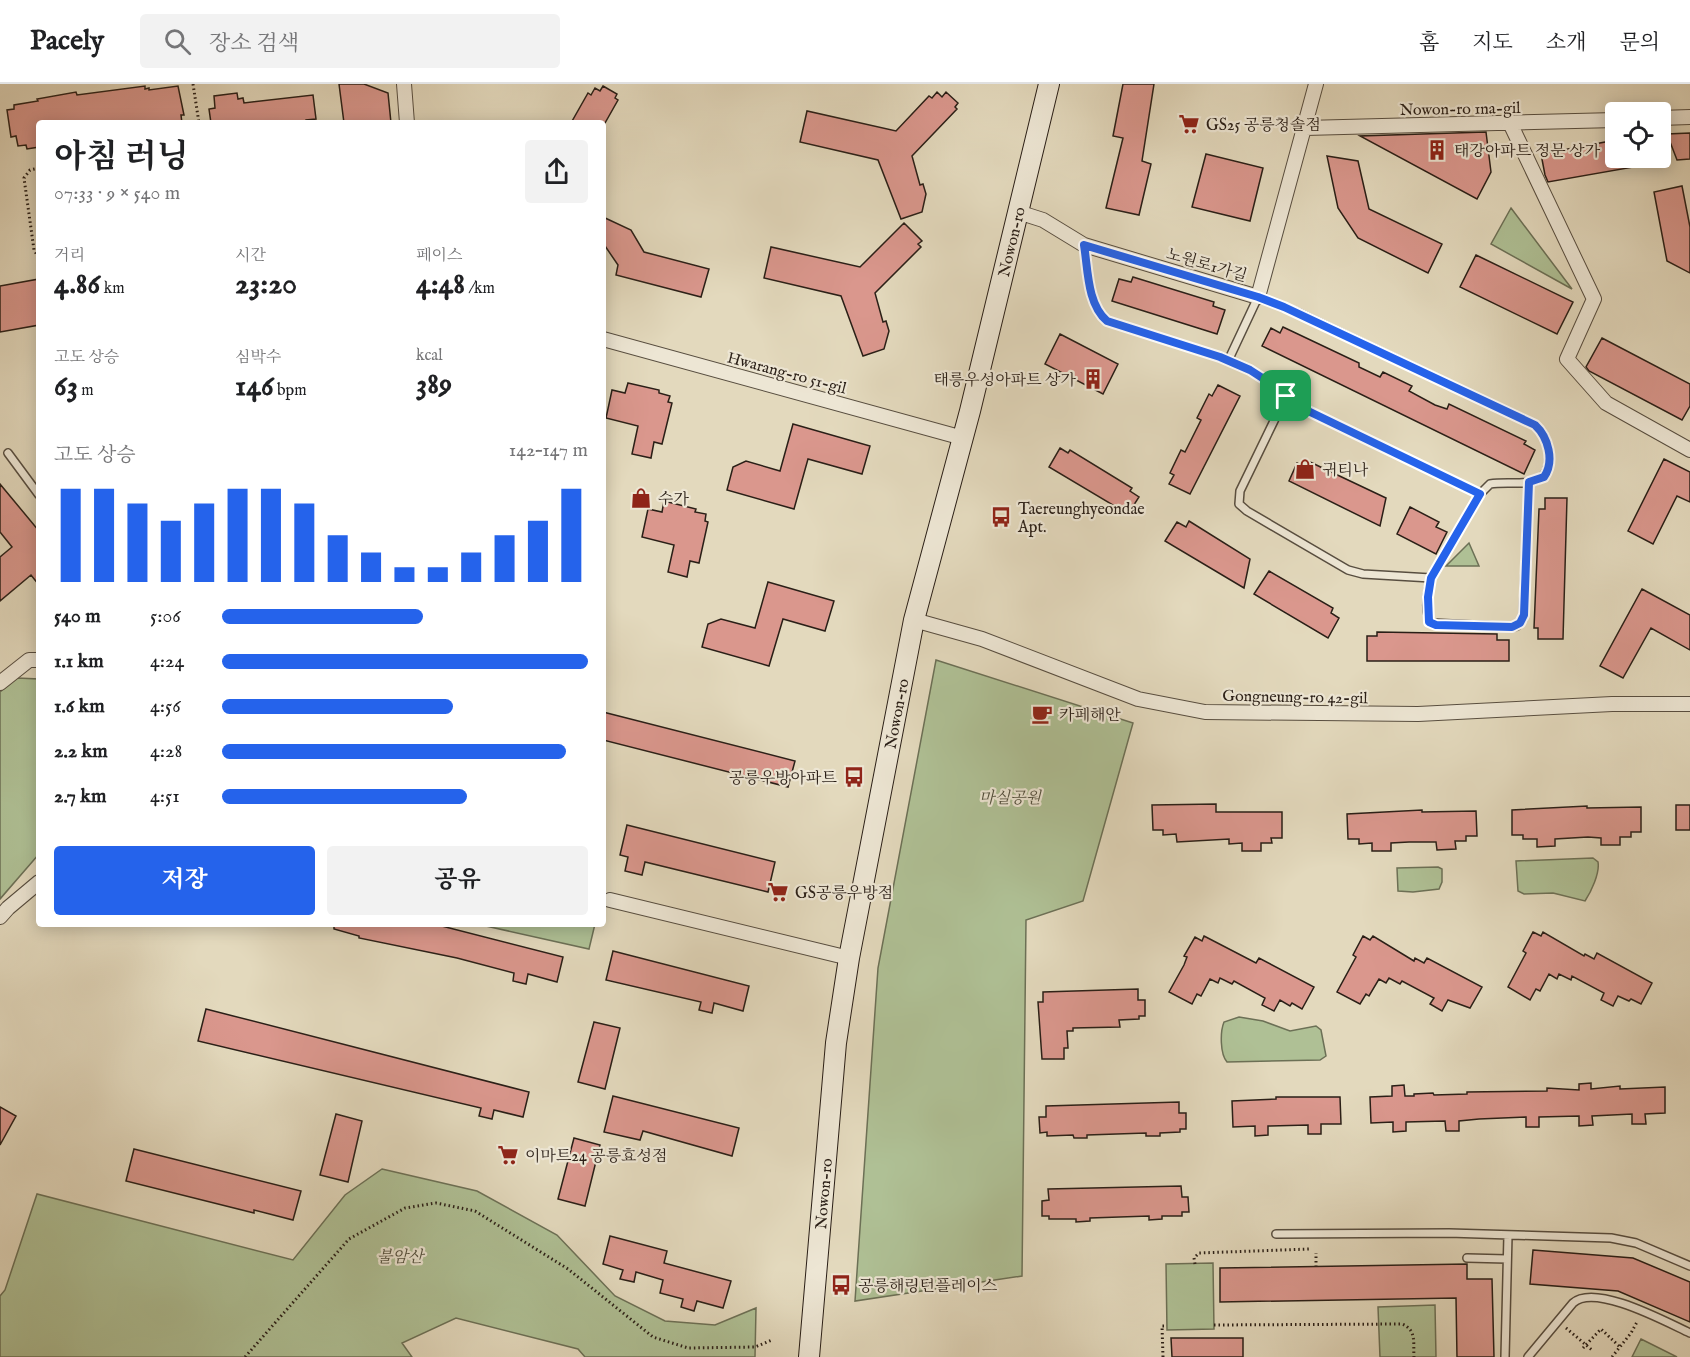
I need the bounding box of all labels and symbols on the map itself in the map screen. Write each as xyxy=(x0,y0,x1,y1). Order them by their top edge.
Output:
street label: Nowon-ro 1na-gil xyxy=(1399,99,1521,121)
supermarket icon: GS25 공릉청솔점 xyxy=(1177,112,1201,136)
place label: GS25 공릉청솔점 xyxy=(1206,116,1321,136)
building icon: 태강아파트 정문 상가 xyxy=(1425,138,1449,162)
place label: 태강아파트 정문 상가 xyxy=(1454,142,1601,162)
street label: Nowon-ro xyxy=(995,205,1031,279)
street label: 노원로1가길 xyxy=(1164,245,1249,287)
street label: Hwarang-ro 51-gil xyxy=(725,348,849,400)
building icon: 태릉우성아파트 상가 xyxy=(1081,367,1105,391)
pin xyxy=(1260,370,1311,421)
place label: 태릉우성아파트 상가 xyxy=(933,371,1077,391)
shop icon: 귀티나 xyxy=(1293,457,1317,481)
place label: 귀티나 xyxy=(1322,461,1369,481)
shop icon: 수가 xyxy=(629,486,653,510)
place label: 수가 xyxy=(658,490,689,510)
place label: Taereunghyeondae Apt. xyxy=(1017,500,1145,538)
bus stop icon: Taereunghyeondae Apt. xyxy=(989,505,1013,529)
street label: Nowon-ro xyxy=(881,677,915,751)
street label: Gongneung-ro 42-gil xyxy=(1222,687,1368,709)
cafe icon: 카페해안 xyxy=(1030,702,1054,726)
place label: 카페해안 xyxy=(1059,706,1121,726)
bus stop icon: 공릉우방아파트 xyxy=(842,765,866,789)
place label: 공릉우방아파트 xyxy=(729,769,838,789)
park label: 마실공원 xyxy=(979,789,1042,809)
supermarket icon: GS공릉우방점 xyxy=(766,880,790,904)
place label: GS공릉우방점 xyxy=(795,884,893,904)
supermarket icon: 이마트24 공릉효성점 xyxy=(496,1143,520,1167)
place label: 이마트24 공릉효성점 xyxy=(525,1147,668,1167)
street label: Nowon-ro xyxy=(812,1157,838,1230)
park label: 불암산 xyxy=(377,1248,426,1268)
bus stop icon: 공릉해링턴플레이스 xyxy=(829,1273,853,1297)
place label: 공릉해링턴플레이스 xyxy=(858,1277,998,1297)

